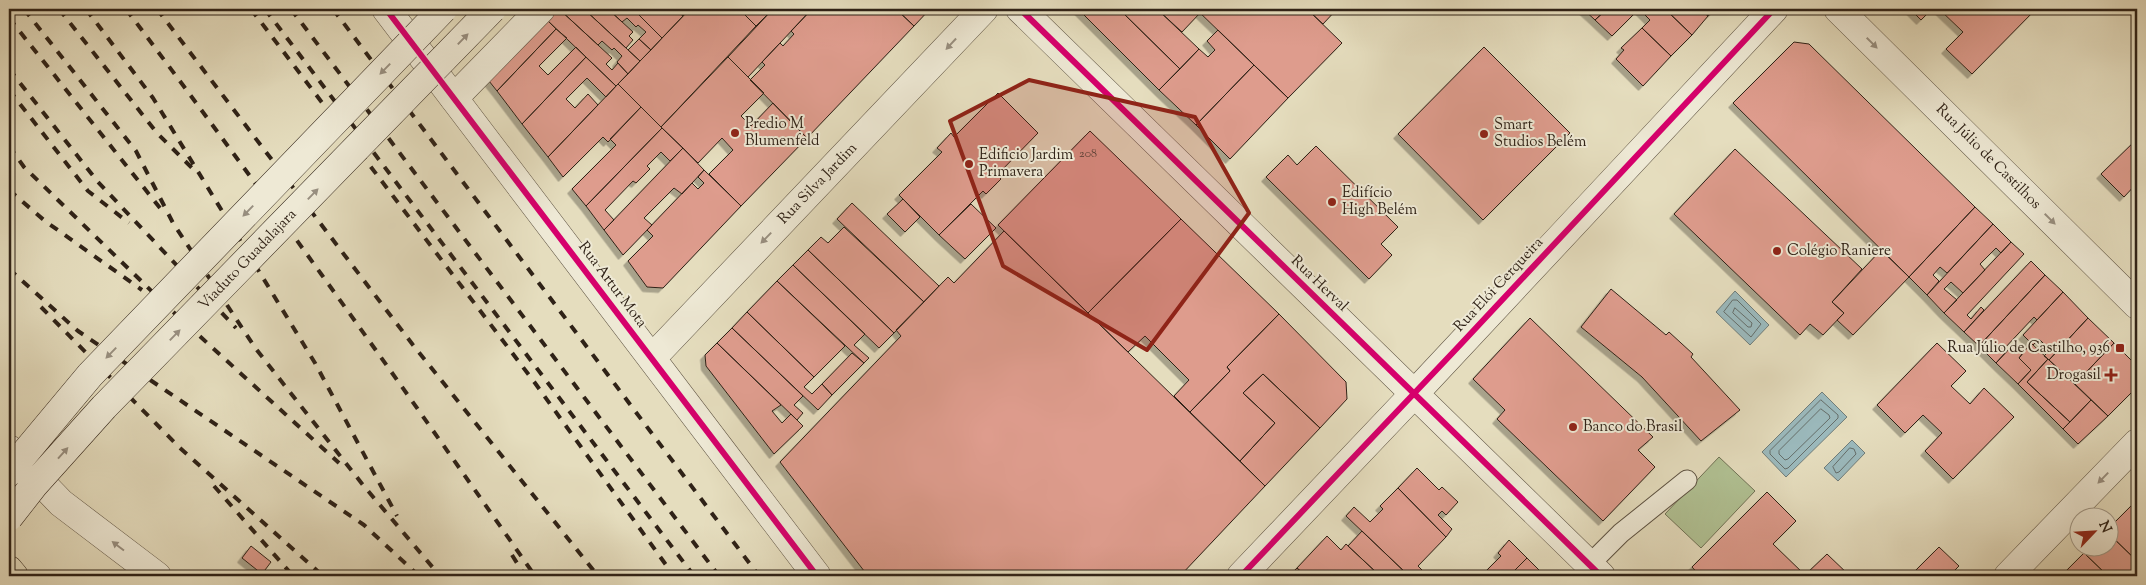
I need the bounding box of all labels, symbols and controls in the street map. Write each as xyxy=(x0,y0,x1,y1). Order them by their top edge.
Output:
one-way arrow xyxy=(456,34,468,46)
one-way arrow xyxy=(1866,37,1878,49)
one-way arrow xyxy=(945,38,957,50)
one-way arrow xyxy=(379,63,391,75)
street label: Rua Júlio de Castilhos xyxy=(1931,100,2045,214)
place label: Predio M Blumenfeld xyxy=(745,114,820,152)
place label: Smart Studios Belém xyxy=(1494,115,1587,153)
marker: Predio M Blumenfeld xyxy=(729,127,741,139)
marker: Smart Studios Belém xyxy=(1478,128,1490,140)
street label: Rua Silva Jardim xyxy=(774,138,863,229)
place label: Edificio Jardim Primavera xyxy=(979,145,1074,183)
house number: 208 xyxy=(1079,145,1097,163)
marker: Edificio Jardim Primavera xyxy=(963,158,975,170)
place label: Edifício High Belém xyxy=(1342,183,1418,221)
one-way arrow xyxy=(306,188,318,200)
marker: Edifício High Belém xyxy=(1326,196,1338,208)
street label: Viaduto Guadalajara xyxy=(194,205,302,315)
one-way arrow xyxy=(242,205,254,217)
one-way arrow xyxy=(2044,213,2056,225)
one-way arrow xyxy=(760,232,772,244)
street label: Rua Elói Cerqueira xyxy=(1449,233,1549,337)
street label: Rua Artur Mota xyxy=(573,238,651,332)
place label: Colégio Raniere xyxy=(1787,241,1891,262)
marker: Colégio Raniere xyxy=(1771,245,1783,257)
street label: Rua Herval xyxy=(1286,251,1352,317)
one-way arrow xyxy=(169,329,181,341)
place label: Rua Júlio de Castilho, 936 xyxy=(1947,338,2110,359)
marker: Rua Júlio de Castilho, 936 xyxy=(2114,342,2126,354)
one-way arrow xyxy=(105,347,117,359)
place label: Drogasil xyxy=(2047,365,2101,386)
marker: Drogasil xyxy=(2105,369,2117,381)
place label: Banco do Brasil xyxy=(1583,417,1682,438)
marker: Banco do Brasil xyxy=(1567,421,1579,433)
one-way arrow xyxy=(57,448,69,460)
one-way arrow xyxy=(2097,472,2109,484)
north arrow xyxy=(2068,508,2118,558)
text: N xyxy=(2093,518,2115,537)
one-way arrow xyxy=(111,541,125,551)

